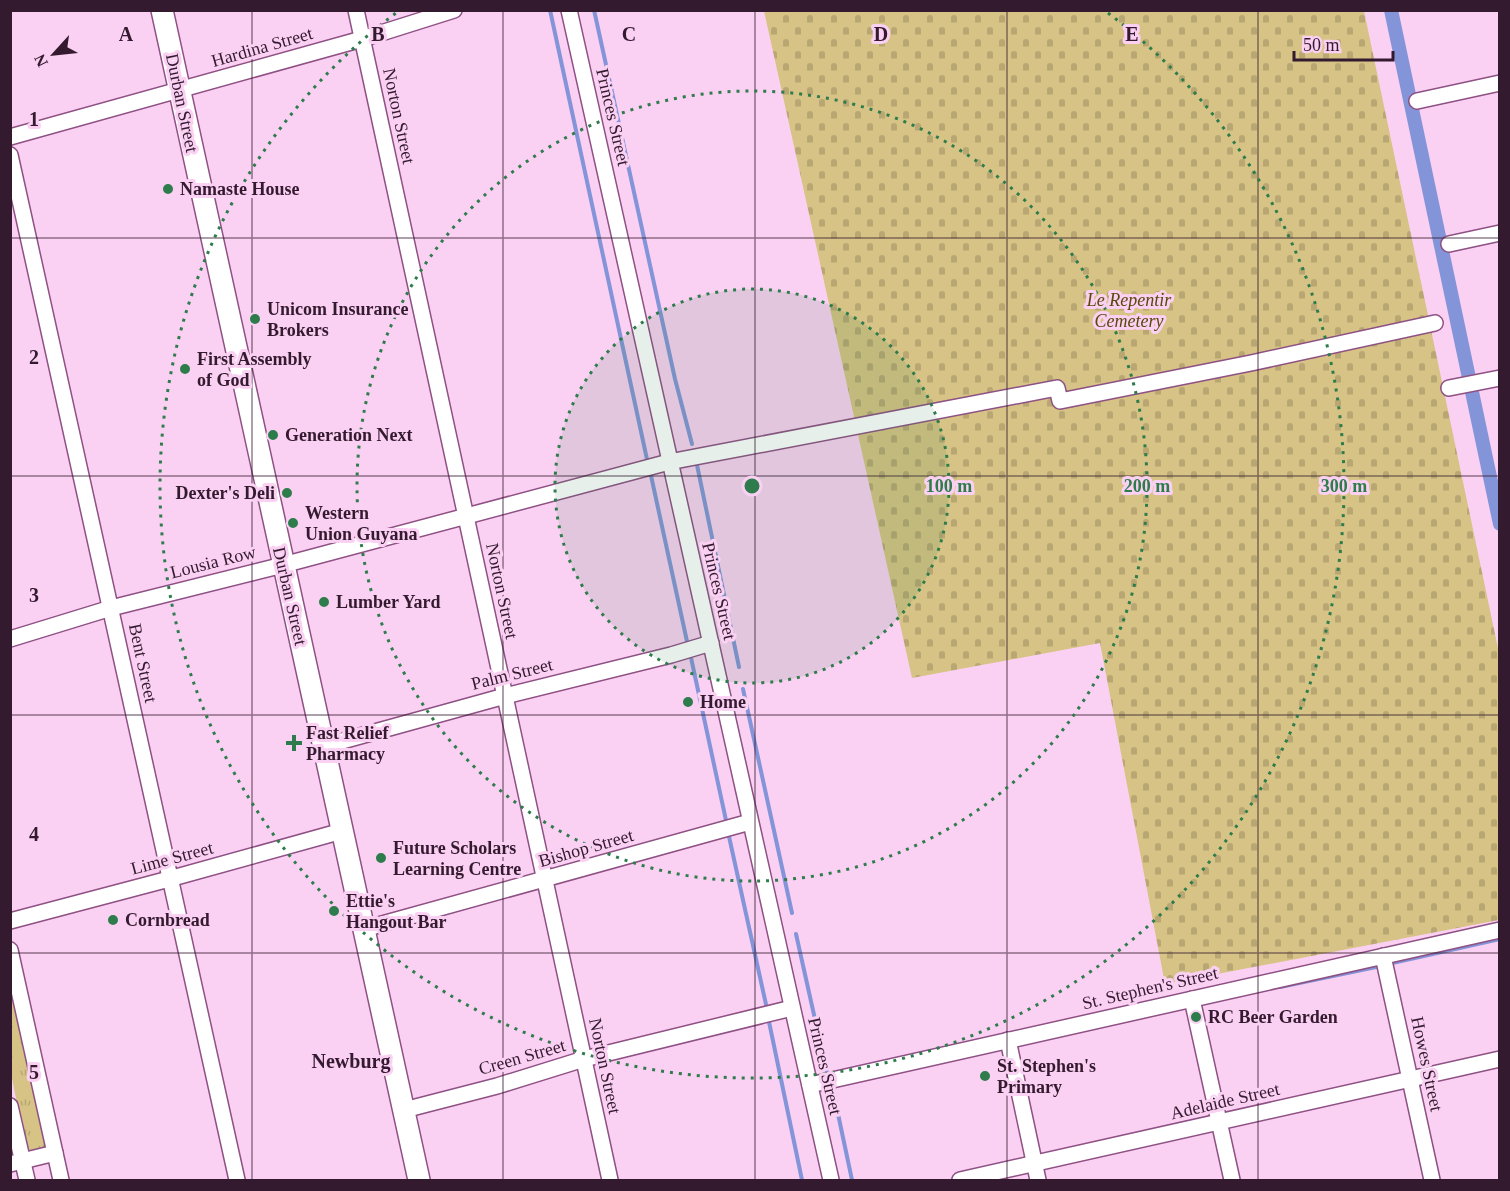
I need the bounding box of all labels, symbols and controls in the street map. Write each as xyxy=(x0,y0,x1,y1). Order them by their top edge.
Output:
text: A xyxy=(119,23,134,45)
street label: Hardina Street xyxy=(209,23,315,71)
text: B xyxy=(371,23,385,45)
text: C xyxy=(622,23,636,45)
text: D xyxy=(874,23,888,45)
text: E xyxy=(1125,23,1139,45)
north arrow xyxy=(24,24,84,84)
scale bar xyxy=(1294,24,1393,62)
text: 50 m xyxy=(1303,35,1340,55)
text: N xyxy=(31,51,51,70)
street label: Durban Street xyxy=(162,52,202,154)
street label: Norton Street xyxy=(379,66,419,166)
street label: Princes Street xyxy=(592,66,634,168)
text: 1 xyxy=(29,108,39,130)
place label: Namaste House xyxy=(180,179,300,199)
marker: Namaste House xyxy=(161,182,175,196)
park label: Le Repentir Cemetery xyxy=(1086,290,1172,331)
place label: Unicom Insurance Brokers xyxy=(267,299,409,340)
marker: Unicom Insurance Brokers xyxy=(248,312,262,326)
text: 2 xyxy=(29,346,39,368)
place label: First Assembly of God xyxy=(197,349,312,390)
marker: First Assembly of God xyxy=(178,362,192,376)
place label: Generation Next xyxy=(285,425,412,445)
marker: Generation Next xyxy=(266,428,280,442)
centre of rings xyxy=(742,476,762,496)
text: 100 m xyxy=(926,476,972,496)
text: 200 m xyxy=(1124,476,1170,496)
text: 300 m xyxy=(1321,476,1367,496)
place label: Dexter's Deli xyxy=(176,483,275,503)
marker: Dexter's Deli xyxy=(280,486,294,500)
place label: Western Union Guyana xyxy=(305,503,418,544)
marker: Western Union Guyana xyxy=(286,516,300,530)
street label: Princes Street xyxy=(698,540,740,642)
street label: Norton Street xyxy=(482,541,522,641)
street label: Lousia Row xyxy=(168,542,258,582)
street label: Durban Street xyxy=(269,545,311,647)
text: 3 xyxy=(29,584,39,606)
place label: Lumber Yard xyxy=(336,592,441,612)
marker: Lumber Yard xyxy=(317,595,331,609)
street label: Bent Street xyxy=(125,622,161,704)
street label: Palm Street xyxy=(469,654,555,694)
place label: Home xyxy=(700,692,746,712)
marker: Home xyxy=(681,695,695,709)
place label: Fast Relief Pharmacy xyxy=(306,723,389,764)
marker: Fast Relief Pharmacy xyxy=(287,736,301,750)
text: 4 xyxy=(29,823,39,845)
street label: Bishop Street xyxy=(536,825,636,871)
street label: Lime Street xyxy=(129,837,215,879)
place label: Future Scholars Learning Centre xyxy=(393,838,521,879)
marker: Future Scholars Learning Centre xyxy=(374,851,388,865)
place label: Ettie's Hangout Bar xyxy=(346,891,447,932)
marker: Ettie's Hangout Bar xyxy=(327,904,341,918)
place label: Cornbread xyxy=(125,910,210,930)
marker: Cornbread xyxy=(106,913,120,927)
street label: St. Stephen's Street xyxy=(1080,963,1220,1013)
place label: RC Beer Garden xyxy=(1208,1007,1338,1027)
marker: RC Beer Garden xyxy=(1189,1010,1203,1024)
street label: Princes Street xyxy=(804,1015,846,1117)
street label: Howes Street xyxy=(1407,1015,1447,1113)
street label: Norton Street xyxy=(585,1016,625,1116)
street label: Creen Street xyxy=(476,1035,568,1079)
district label: Newburg xyxy=(312,1050,390,1073)
place label: St. Stephen's Primary xyxy=(997,1056,1096,1097)
text: 5 xyxy=(29,1061,39,1083)
marker: St. Stephen's Primary xyxy=(978,1069,992,1083)
street label: Adelaide Street xyxy=(1168,1079,1282,1123)

